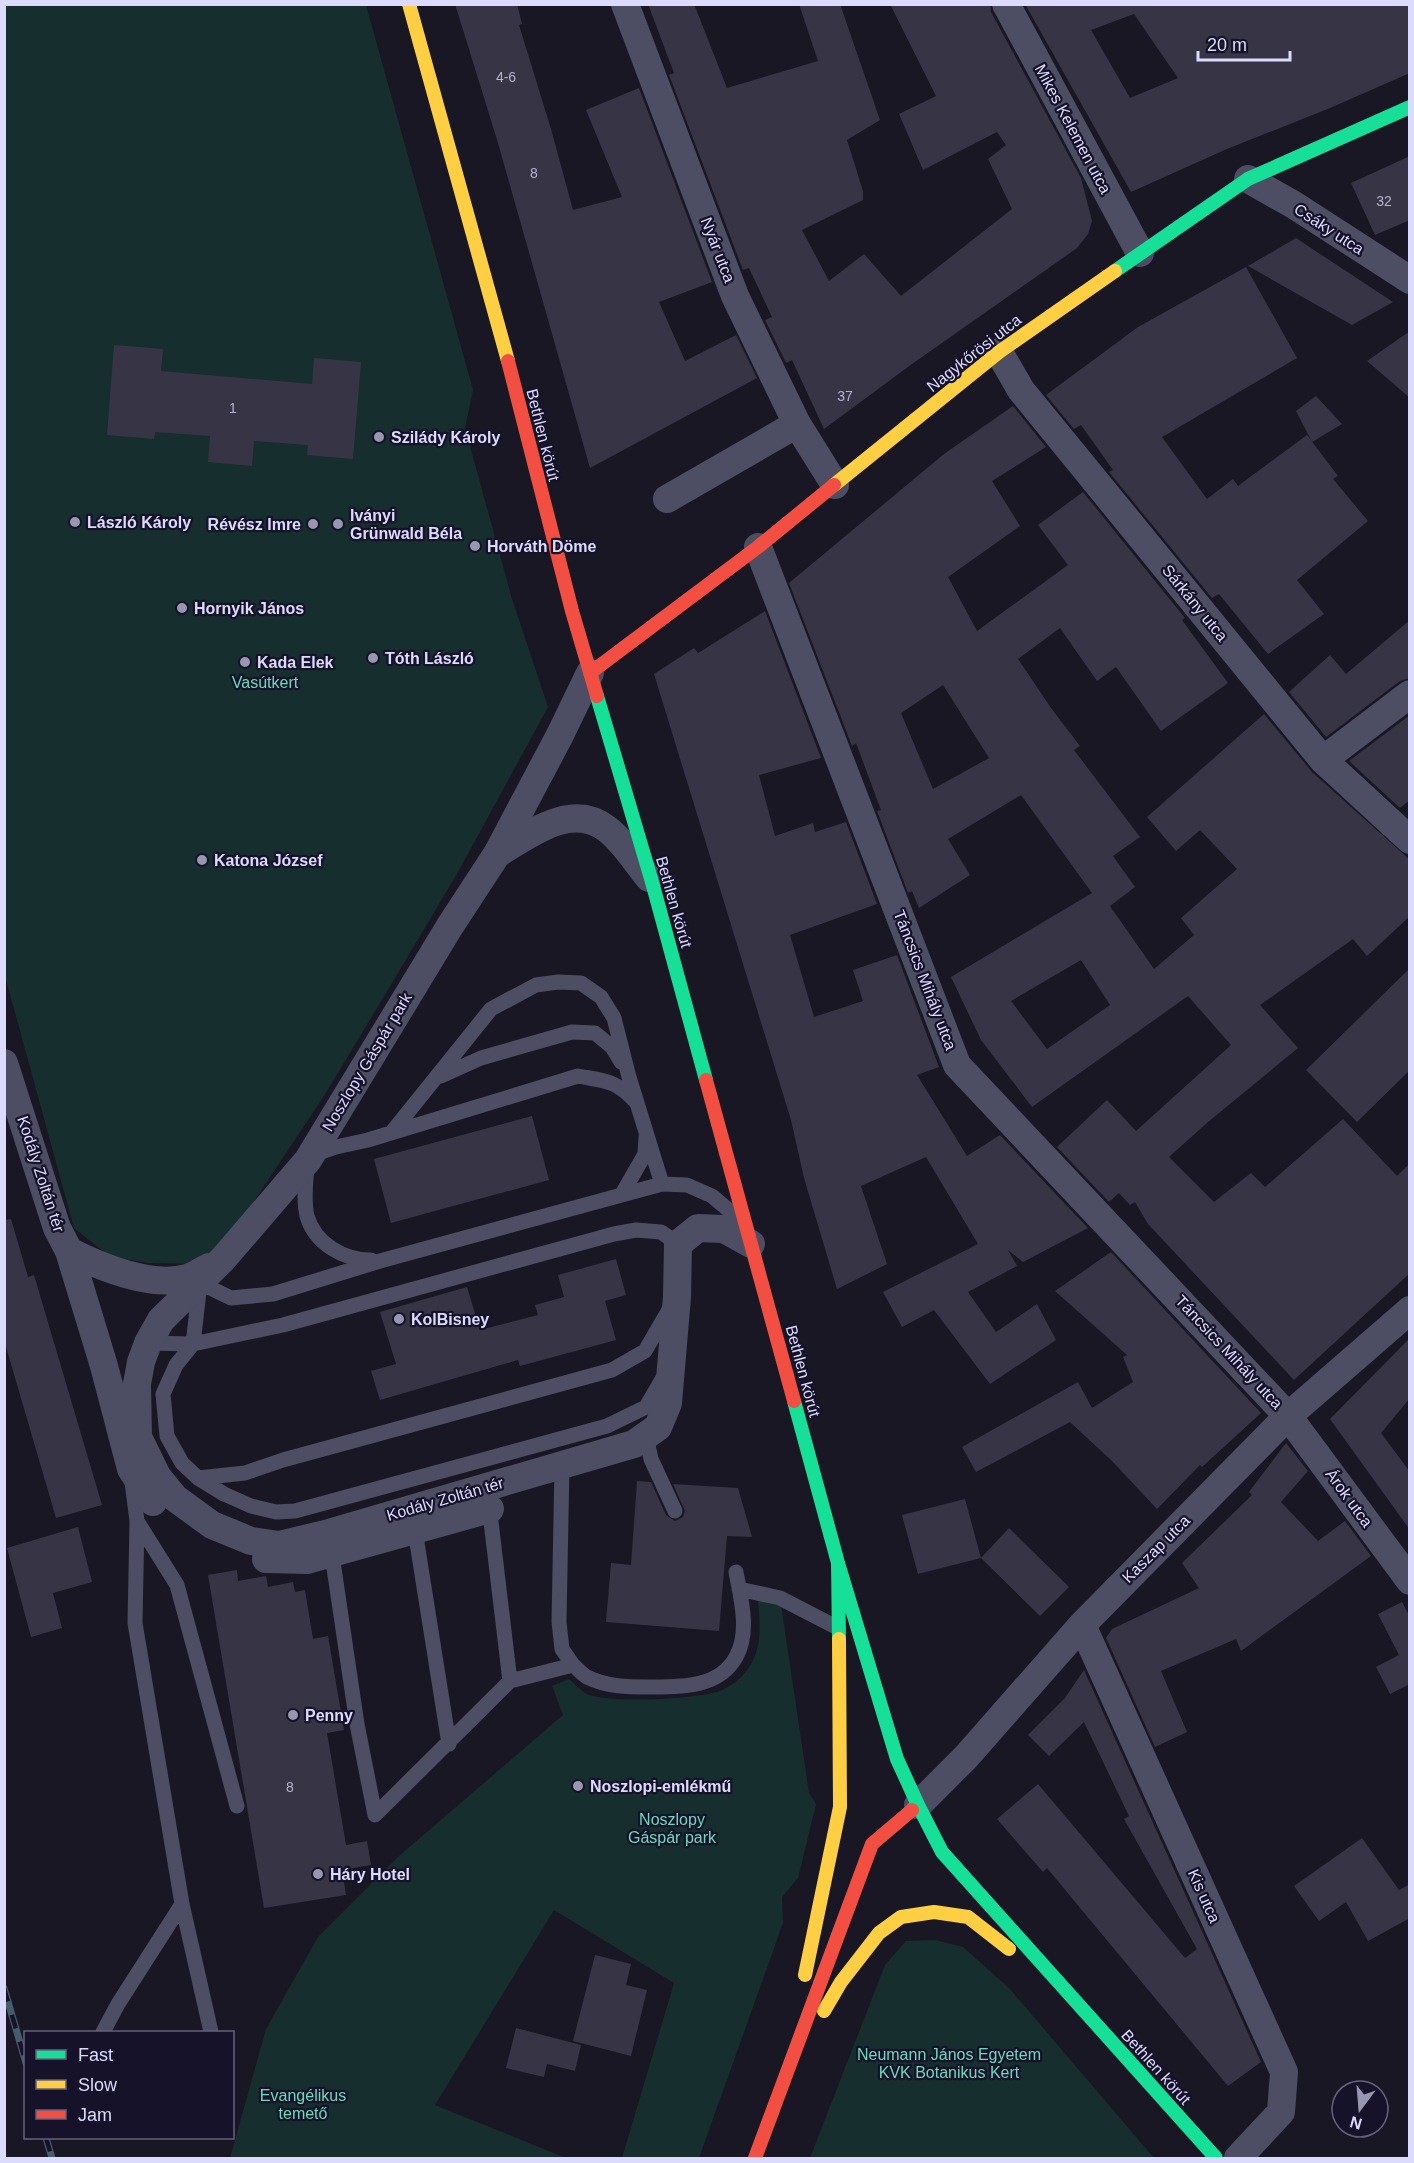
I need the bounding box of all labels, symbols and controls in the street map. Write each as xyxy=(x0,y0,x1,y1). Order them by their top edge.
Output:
scale bar xyxy=(1198,24,1290,62)
text: 20 m xyxy=(1207,35,1247,55)
street label: Mikes Kelemen utca xyxy=(1032,61,1114,197)
house number: 4-6 xyxy=(496,69,516,85)
house number: 8 xyxy=(530,165,538,181)
house number: 32 xyxy=(1376,193,1392,209)
street label: Csáky utca xyxy=(1291,200,1367,258)
street label: Nyár utca xyxy=(698,215,738,285)
street label: Nagykőrösi utca xyxy=(924,311,1025,395)
street label: Bethlen körút xyxy=(523,387,563,483)
house number: 37 xyxy=(837,388,853,404)
house number: 1 xyxy=(229,400,237,416)
place label: Szilády Károly xyxy=(391,429,500,446)
marker: Szilády Károly xyxy=(372,430,386,444)
place label: Iványi Grünwald Béla xyxy=(350,507,462,542)
place label: László Károly xyxy=(87,514,191,531)
marker: László Károly xyxy=(68,515,82,529)
place label: Révész Imre xyxy=(208,516,301,533)
marker: Révész Imre xyxy=(306,517,320,531)
marker: Iványi Grünwald Béla xyxy=(331,517,345,531)
place label: Horváth Döme xyxy=(487,538,596,555)
marker: Horváth Döme xyxy=(468,539,482,553)
street label: Sárkány utca xyxy=(1159,561,1231,645)
place label: Hornyik János xyxy=(194,600,304,617)
marker: Hornyik János xyxy=(175,601,189,615)
place label: Tóth László xyxy=(385,650,474,667)
marker: Tóth László xyxy=(366,651,380,665)
place label: Kada Elek xyxy=(257,654,334,671)
marker: Kada Elek xyxy=(238,655,252,669)
park label: Vasútkert xyxy=(232,674,299,691)
place label: Katona József xyxy=(214,852,323,869)
marker: Katona József xyxy=(195,853,209,867)
street label: Bethlen körút xyxy=(653,854,695,950)
street label: Táncsics Mihály utca xyxy=(890,908,960,1052)
street label: Noszlopy Gáspár park xyxy=(319,989,416,1134)
street label: Kodály Zoltán tér xyxy=(14,1114,68,1235)
street label: Táncsics Mihály utca xyxy=(1172,1292,1286,1412)
place label: KolBisney xyxy=(411,1311,489,1328)
marker: KolBisney xyxy=(392,1312,406,1326)
street label: Bethlen körút xyxy=(783,1323,824,1419)
street label: Árok utca xyxy=(1322,1465,1377,1530)
street label: Kodály Zoltán tér xyxy=(385,1474,506,1524)
street label: Kaszap utca xyxy=(1119,1512,1193,1586)
place label: Penny xyxy=(305,1707,353,1724)
marker: Penny xyxy=(286,1708,300,1722)
place label: Noszlopi-emlékmű xyxy=(590,1778,731,1795)
house number: 8 xyxy=(286,1779,294,1795)
marker: Noszlopi-emlékmű xyxy=(571,1779,585,1793)
park label: Noszlopy Gáspár park xyxy=(628,1811,717,1846)
place label: Háry Hotel xyxy=(330,1866,410,1883)
marker: Háry Hotel xyxy=(311,1867,325,1881)
street label: Kis utca xyxy=(1185,1867,1223,1926)
street label: Bethlen körút xyxy=(1118,2026,1194,2108)
legend xyxy=(24,2031,234,2139)
text: Fast xyxy=(78,2045,113,2065)
park label: Neumann János Egyetem KVK Botanikus Kert xyxy=(857,2046,1041,2081)
text: Slow xyxy=(78,2075,118,2095)
north arrow xyxy=(1330,2079,1390,2139)
park label: Evangélikus temető xyxy=(260,2087,346,2122)
text: Jam xyxy=(78,2105,112,2125)
text: N xyxy=(1348,2113,1364,2133)

